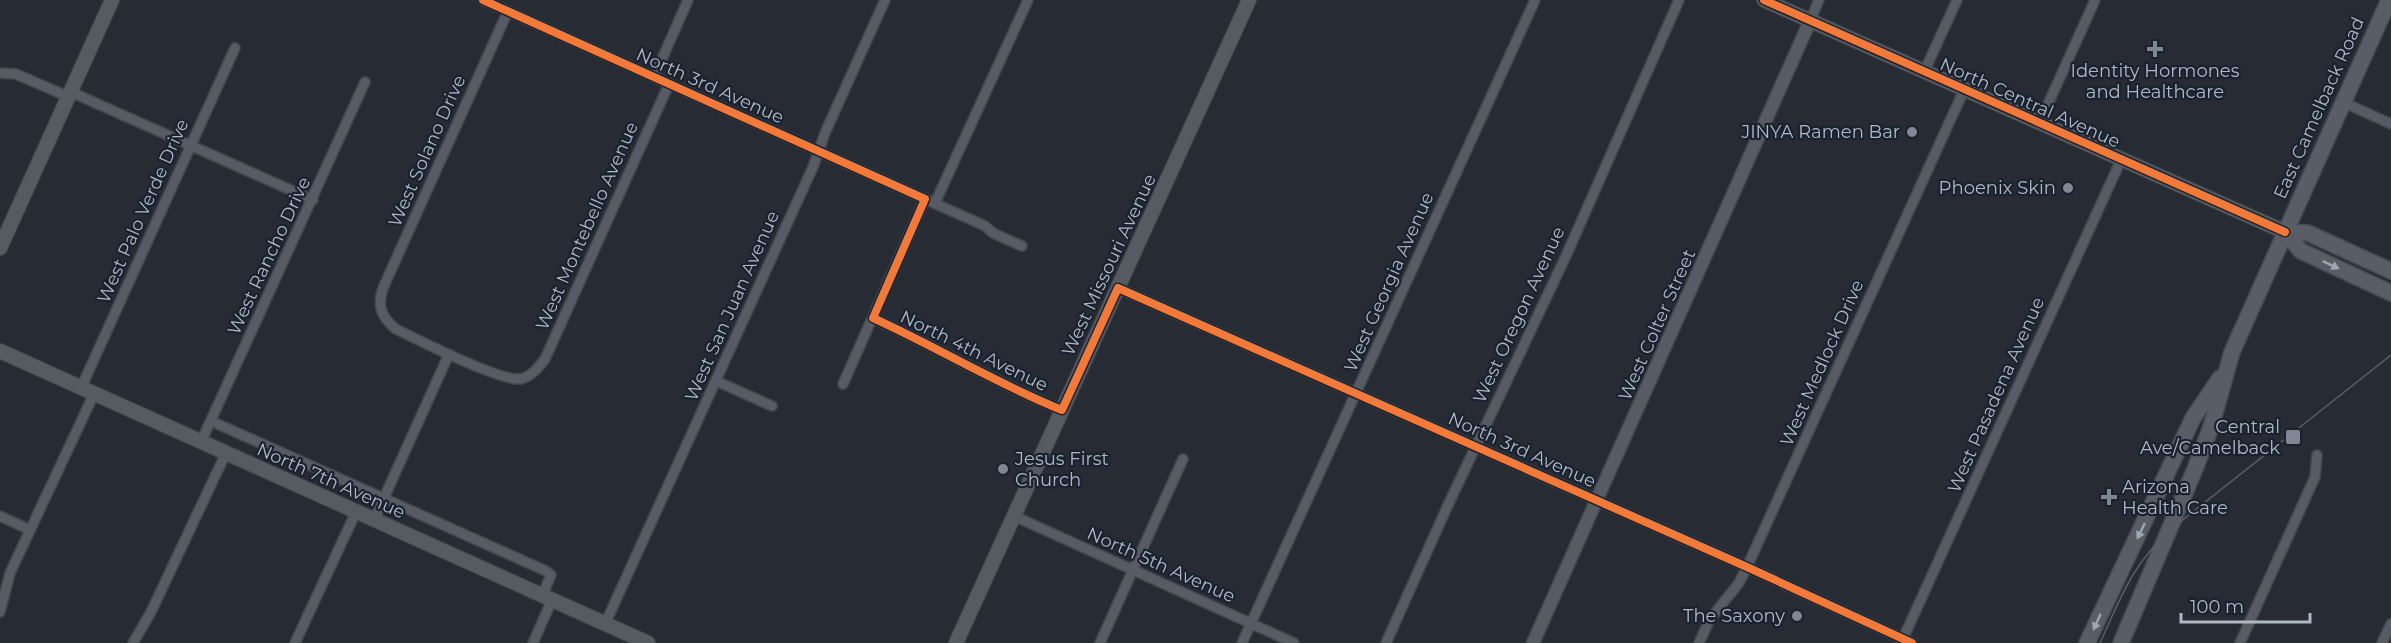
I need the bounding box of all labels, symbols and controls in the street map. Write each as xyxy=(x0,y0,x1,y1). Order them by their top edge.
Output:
street label: East Camelback Road xyxy=(2269,14,2369,202)
marker: Identity Hormones and Healthcare xyxy=(2146,40,2164,58)
street label: North 3rd Avenue xyxy=(633,43,787,129)
street label: North Central Avenue xyxy=(1936,53,2124,153)
place label: Identity Hormones and Healthcare xyxy=(2070,60,2240,103)
street label: West Solano Drive xyxy=(384,72,470,230)
street label: West Palo Verde Drive xyxy=(92,115,194,306)
street label: West Montebello Avenue xyxy=(531,118,643,334)
place label: JINYA Ramen Bar xyxy=(1740,121,1900,143)
marker: JINYA Ramen Bar xyxy=(1905,125,1919,139)
street label: West Missouri Avenue xyxy=(1057,170,1161,359)
street label: West Rancho Drive xyxy=(223,173,315,338)
place label: Phoenix Skin xyxy=(1939,177,2056,199)
marker: Phoenix Skin xyxy=(2061,181,2075,195)
street label: West Georgia Avenue xyxy=(1339,189,1439,375)
street label: West San Juan Avenue xyxy=(680,207,784,404)
street label: West Oregon Avenue xyxy=(1468,223,1570,407)
street label: West Colter Street xyxy=(1614,246,1700,404)
one-way arrow xyxy=(2323,260,2341,270)
street label: West Medlock Drive xyxy=(1775,276,1869,450)
street label: West Pasadena Avenue xyxy=(1943,294,2049,496)
street label: North 4th Avenue xyxy=(897,306,1052,396)
street label: North 3rd Avenue xyxy=(1445,407,1599,493)
place label: Central Ave/Camelback xyxy=(2140,416,2280,459)
marker: Central Ave/Camelback xyxy=(2284,428,2302,446)
street label: North 7th Avenue xyxy=(253,438,409,524)
place label: Jesus First Church xyxy=(1014,448,1109,491)
marker: Jesus First Church xyxy=(996,462,1010,476)
place label: Arizona Health Care xyxy=(2122,476,2228,519)
marker: Arizona Health Care xyxy=(2100,488,2118,506)
street label: North 5th Avenue xyxy=(1083,522,1239,608)
one-way arrow xyxy=(2137,522,2146,539)
scale bar xyxy=(2181,586,2310,624)
text: 100 m xyxy=(2190,596,2244,618)
place label: The Saxony xyxy=(1683,605,1785,627)
marker: The Saxony xyxy=(1790,609,1804,623)
one-way arrow xyxy=(2092,614,2101,631)

